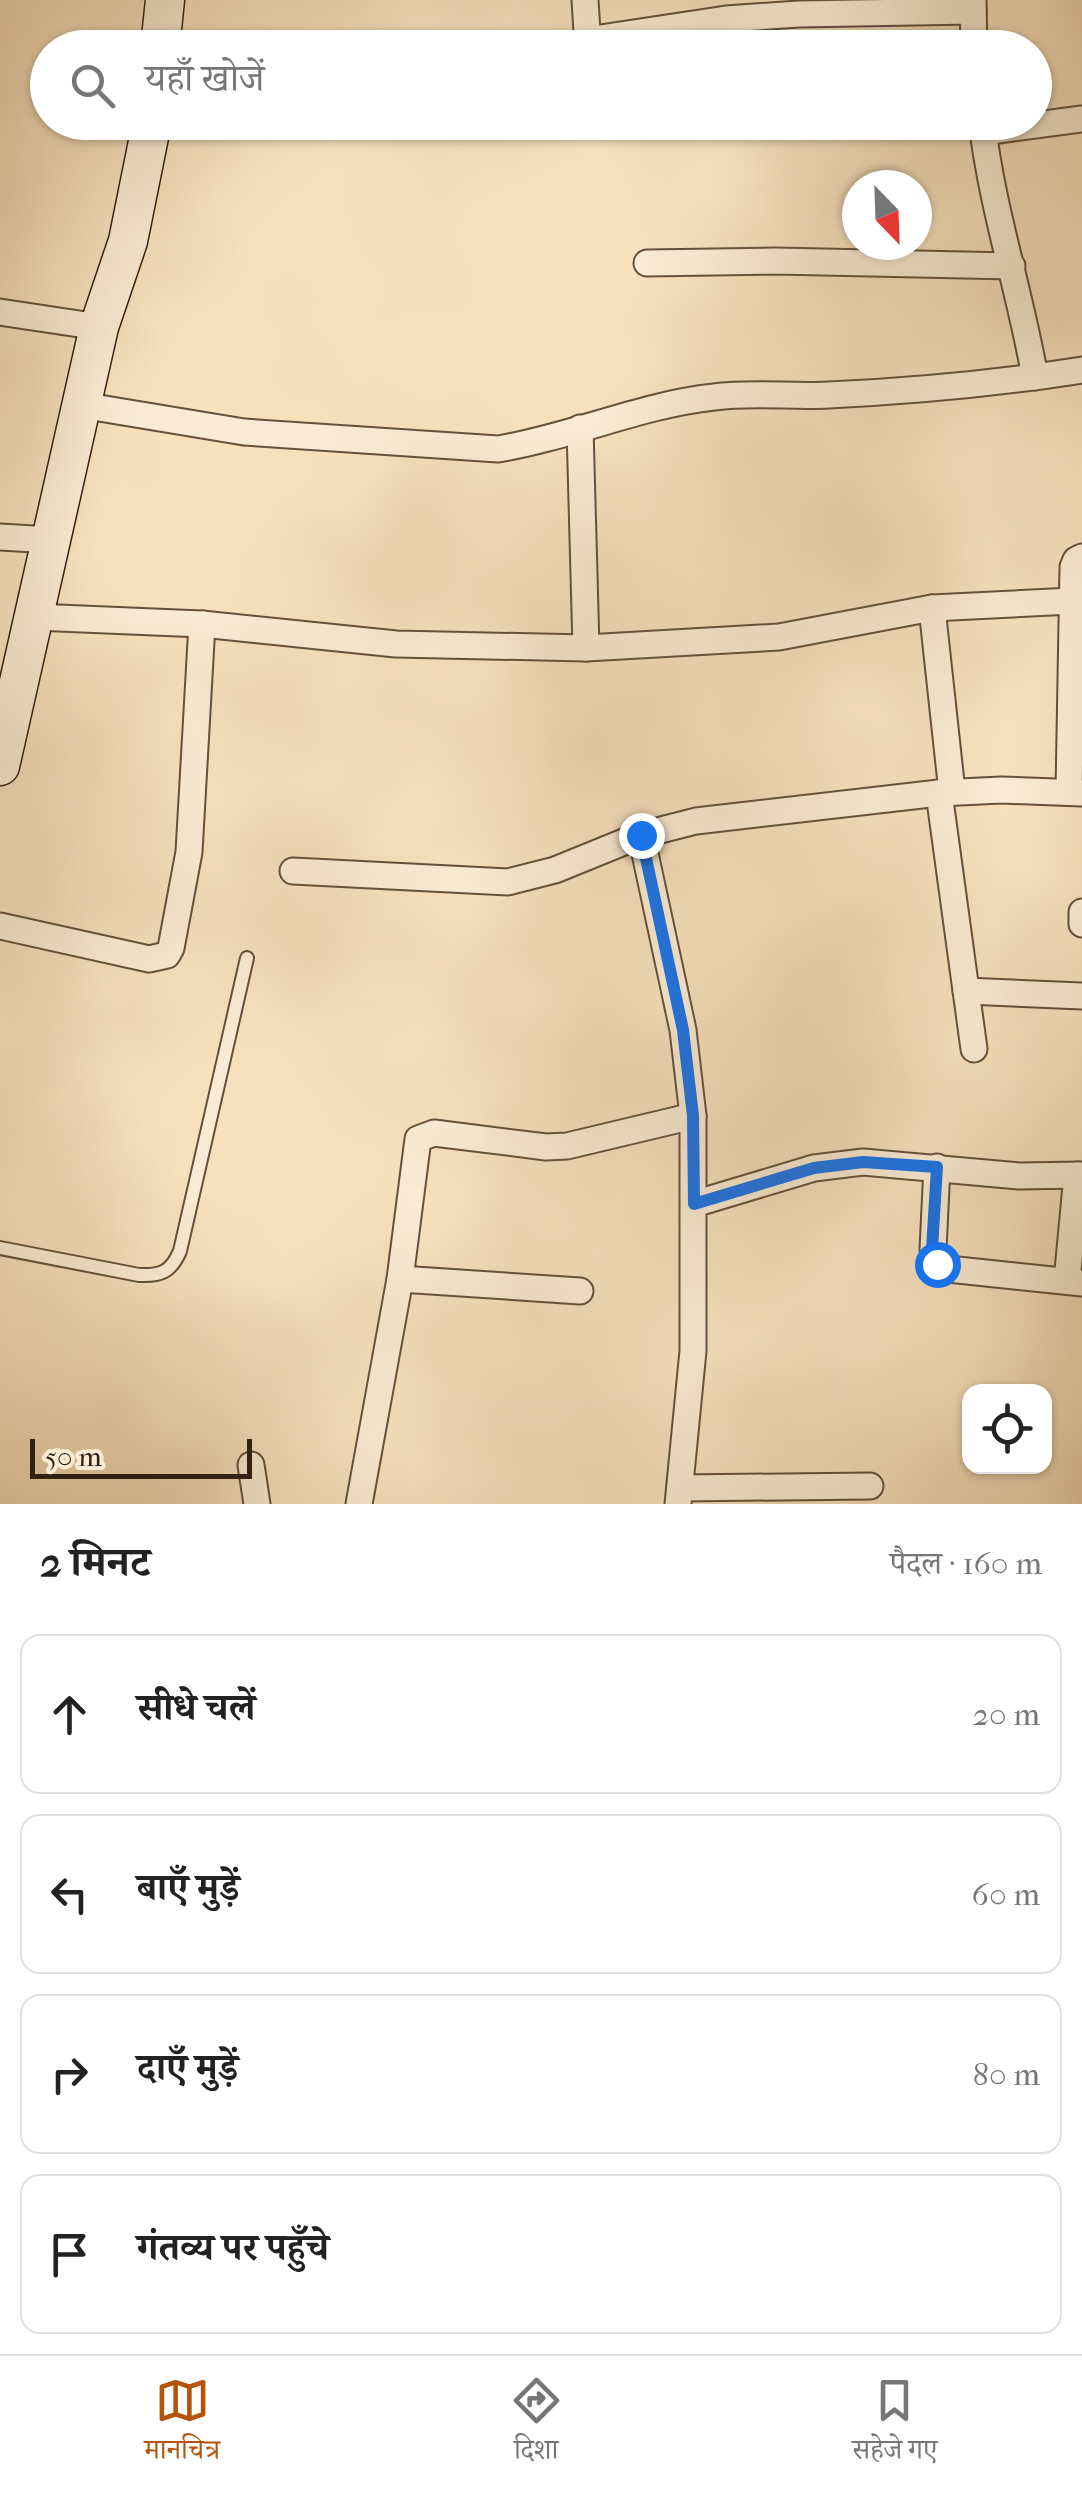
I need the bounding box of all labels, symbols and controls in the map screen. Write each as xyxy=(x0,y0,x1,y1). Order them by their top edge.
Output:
search box xyxy=(30,30,1052,140)
text: यहाँ खोजें xyxy=(145,56,264,101)
icon: search xyxy=(65,58,120,113)
north arrow xyxy=(842,170,932,260)
route end xyxy=(619,813,665,859)
route start xyxy=(915,1242,961,1288)
map controls xyxy=(962,1384,1052,1474)
button: locate xyxy=(962,1384,1052,1474)
scale bar xyxy=(30,1434,252,1478)
text: 50 m xyxy=(45,1440,102,1473)
text: 2 मिनट xyxy=(40,1538,150,1587)
text: पैदल · 160 m xyxy=(890,1545,1042,1582)
text: सीधे चलें xyxy=(137,1685,255,1730)
icon: ahead xyxy=(42,1687,97,1742)
text: 20 m xyxy=(972,1696,1040,1733)
text: बाएँ मुड़ें xyxy=(137,1865,239,1910)
icon: left xyxy=(42,1867,97,1922)
text: 60 m xyxy=(972,1876,1040,1913)
text: दाएँ मुड़ें xyxy=(137,2045,238,2090)
icon: right xyxy=(42,2047,97,2102)
text: 80 m xyxy=(973,2056,1040,2093)
text: गंतव्य पर पहुँचे xyxy=(137,2225,329,2270)
icon: arrive xyxy=(42,2227,97,2282)
tab: मानचित्र xyxy=(144,2373,220,2477)
tab: दिशा xyxy=(509,2373,564,2477)
tab: सहेजे गए xyxy=(852,2373,938,2477)

